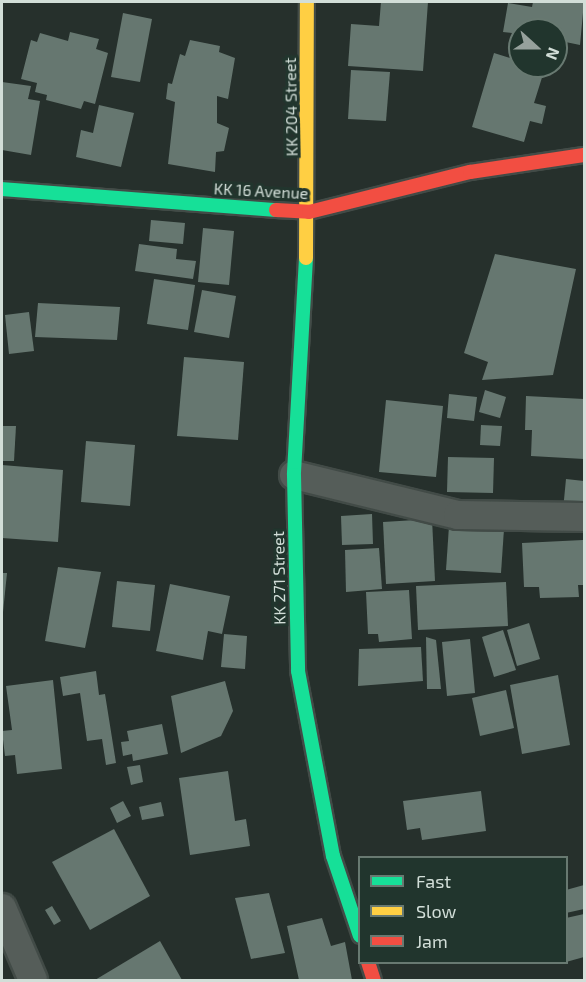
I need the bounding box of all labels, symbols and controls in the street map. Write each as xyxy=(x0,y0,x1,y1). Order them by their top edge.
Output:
north arrow xyxy=(508,18,568,78)
text: N xyxy=(542,45,564,63)
street label: KK 204 Street xyxy=(281,57,301,157)
street label: KK 16 Avenue xyxy=(213,179,309,203)
street label: KK 271 Street xyxy=(269,531,289,625)
legend xyxy=(358,856,568,964)
text: Fast xyxy=(416,870,451,892)
text: Slow xyxy=(416,900,456,922)
text: Jam xyxy=(416,930,448,952)

